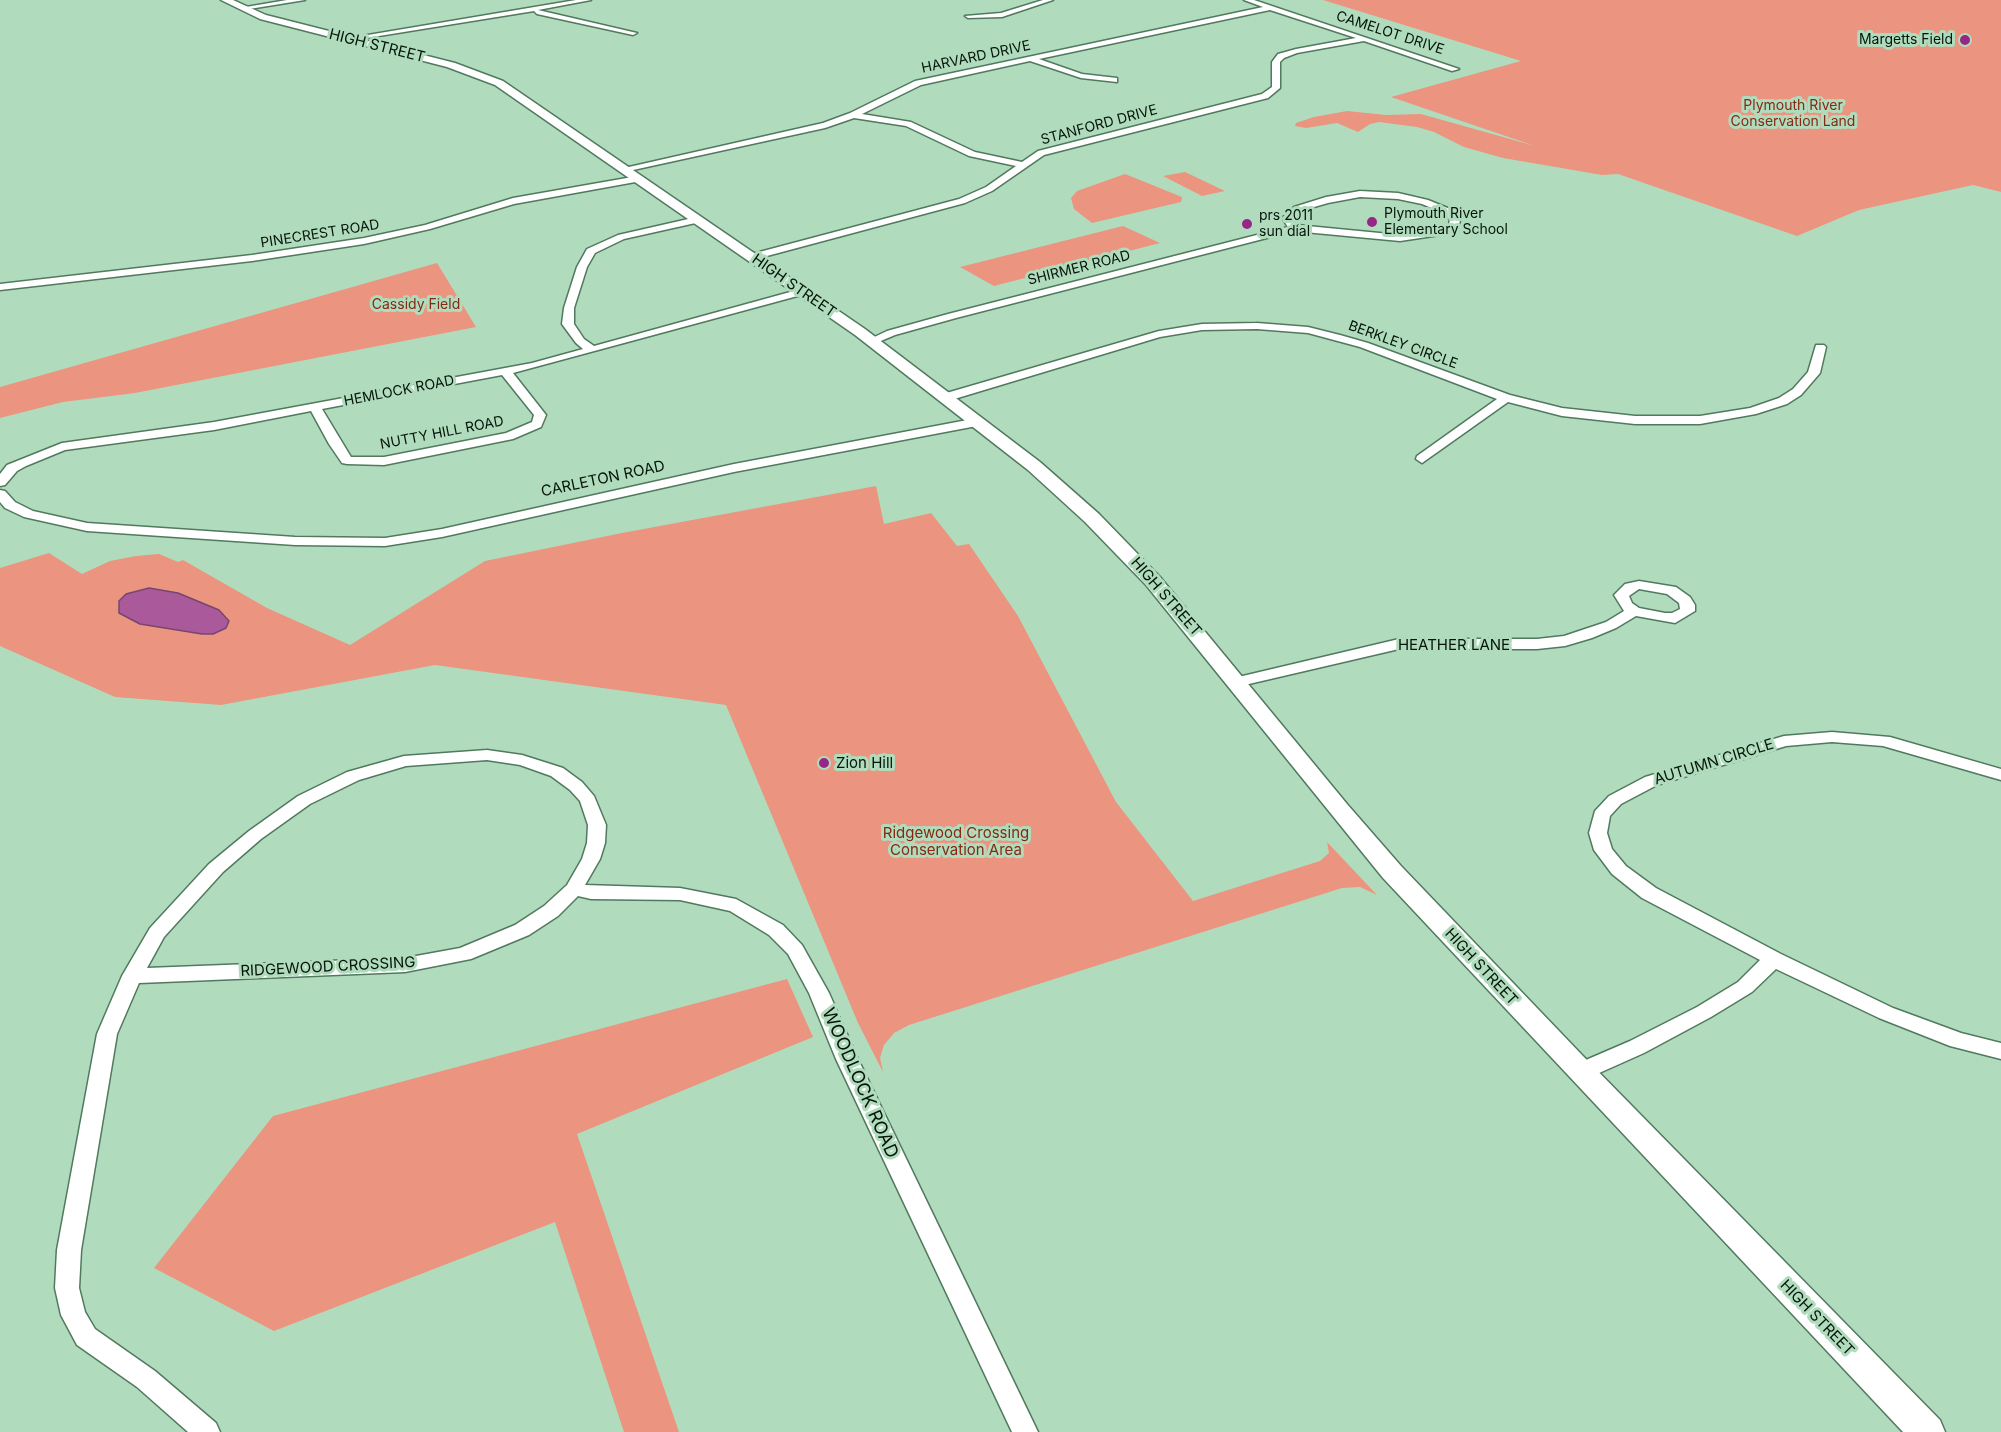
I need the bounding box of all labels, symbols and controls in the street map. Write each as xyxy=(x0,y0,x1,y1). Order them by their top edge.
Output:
street label: CAMELOT DRIVE xyxy=(1334,8,1446,58)
street label: HIGH STREET xyxy=(327,25,427,67)
place label: Margetts Field xyxy=(1859,32,1953,48)
marker: Margetts Field xyxy=(1958,33,1972,47)
street label: HARVARD DRIVE xyxy=(920,37,1032,77)
park label: Plymouth River Conservation Land xyxy=(1731,98,1855,130)
street label: STANFORD DRIVE xyxy=(1039,101,1159,149)
place label: Plymouth River Elementary School xyxy=(1384,206,1508,238)
place label: prs 2011 sun dial xyxy=(1259,208,1313,240)
marker: Plymouth River Elementary School xyxy=(1365,215,1379,229)
street label: PINECREST ROAD xyxy=(259,216,381,252)
marker: prs 2011 sun dial xyxy=(1240,217,1254,231)
street label: SHIRMER ROAD xyxy=(1026,247,1132,289)
street label: HIGH STREET xyxy=(749,250,839,322)
park label: Cassidy Field xyxy=(372,297,460,313)
street label: BERKLEY CIRCLE xyxy=(1346,317,1460,373)
street label: HEMLOCK ROAD xyxy=(342,372,456,410)
street label: NUTTY HILL ROAD xyxy=(379,413,505,453)
street label: CARLETON ROAD xyxy=(539,457,667,501)
street label: HIGH STREET xyxy=(1127,554,1205,640)
street label: HEATHER LANE xyxy=(1398,636,1510,654)
street label: AUTUMN CIRCLE xyxy=(1652,735,1776,789)
place label: Zion Hill xyxy=(836,754,893,772)
marker: Zion Hill xyxy=(817,756,831,770)
park label: Ridgewood Crossing Conservation Area xyxy=(883,824,1029,859)
street label: HIGH STREET xyxy=(1441,925,1521,1009)
street label: RIDGEWOOD CROSSING xyxy=(240,953,416,981)
street label: WOODLOCK ROAD xyxy=(817,1005,903,1161)
street label: HIGH STREET xyxy=(1776,1276,1858,1360)

